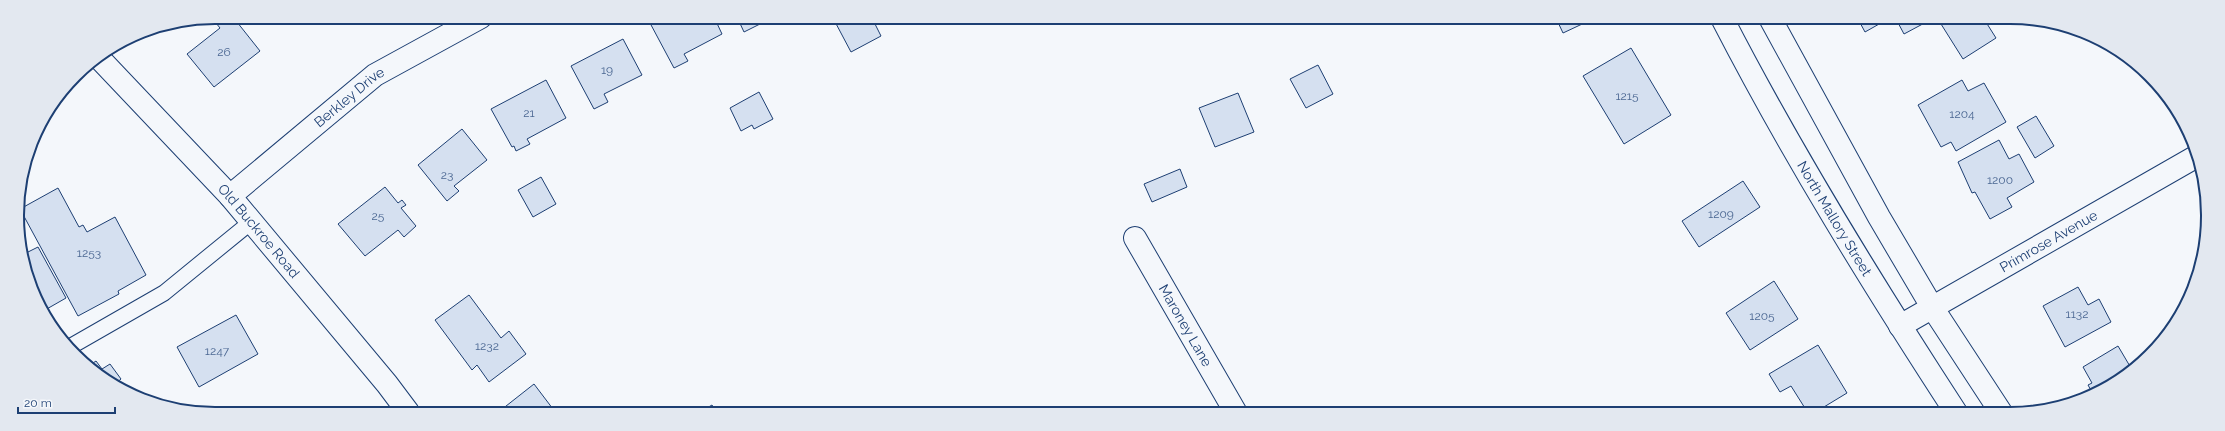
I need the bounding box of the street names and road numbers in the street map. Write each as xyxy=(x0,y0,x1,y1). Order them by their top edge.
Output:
street label: Berkley Drive xyxy=(311,64,387,130)
street label: North Mallory Street xyxy=(1794,158,1875,279)
street label: Old Buckroe Road xyxy=(215,180,303,281)
street label: Primrose Avenue xyxy=(1997,207,2100,275)
street label: Maroney Lane xyxy=(1156,282,1215,369)

